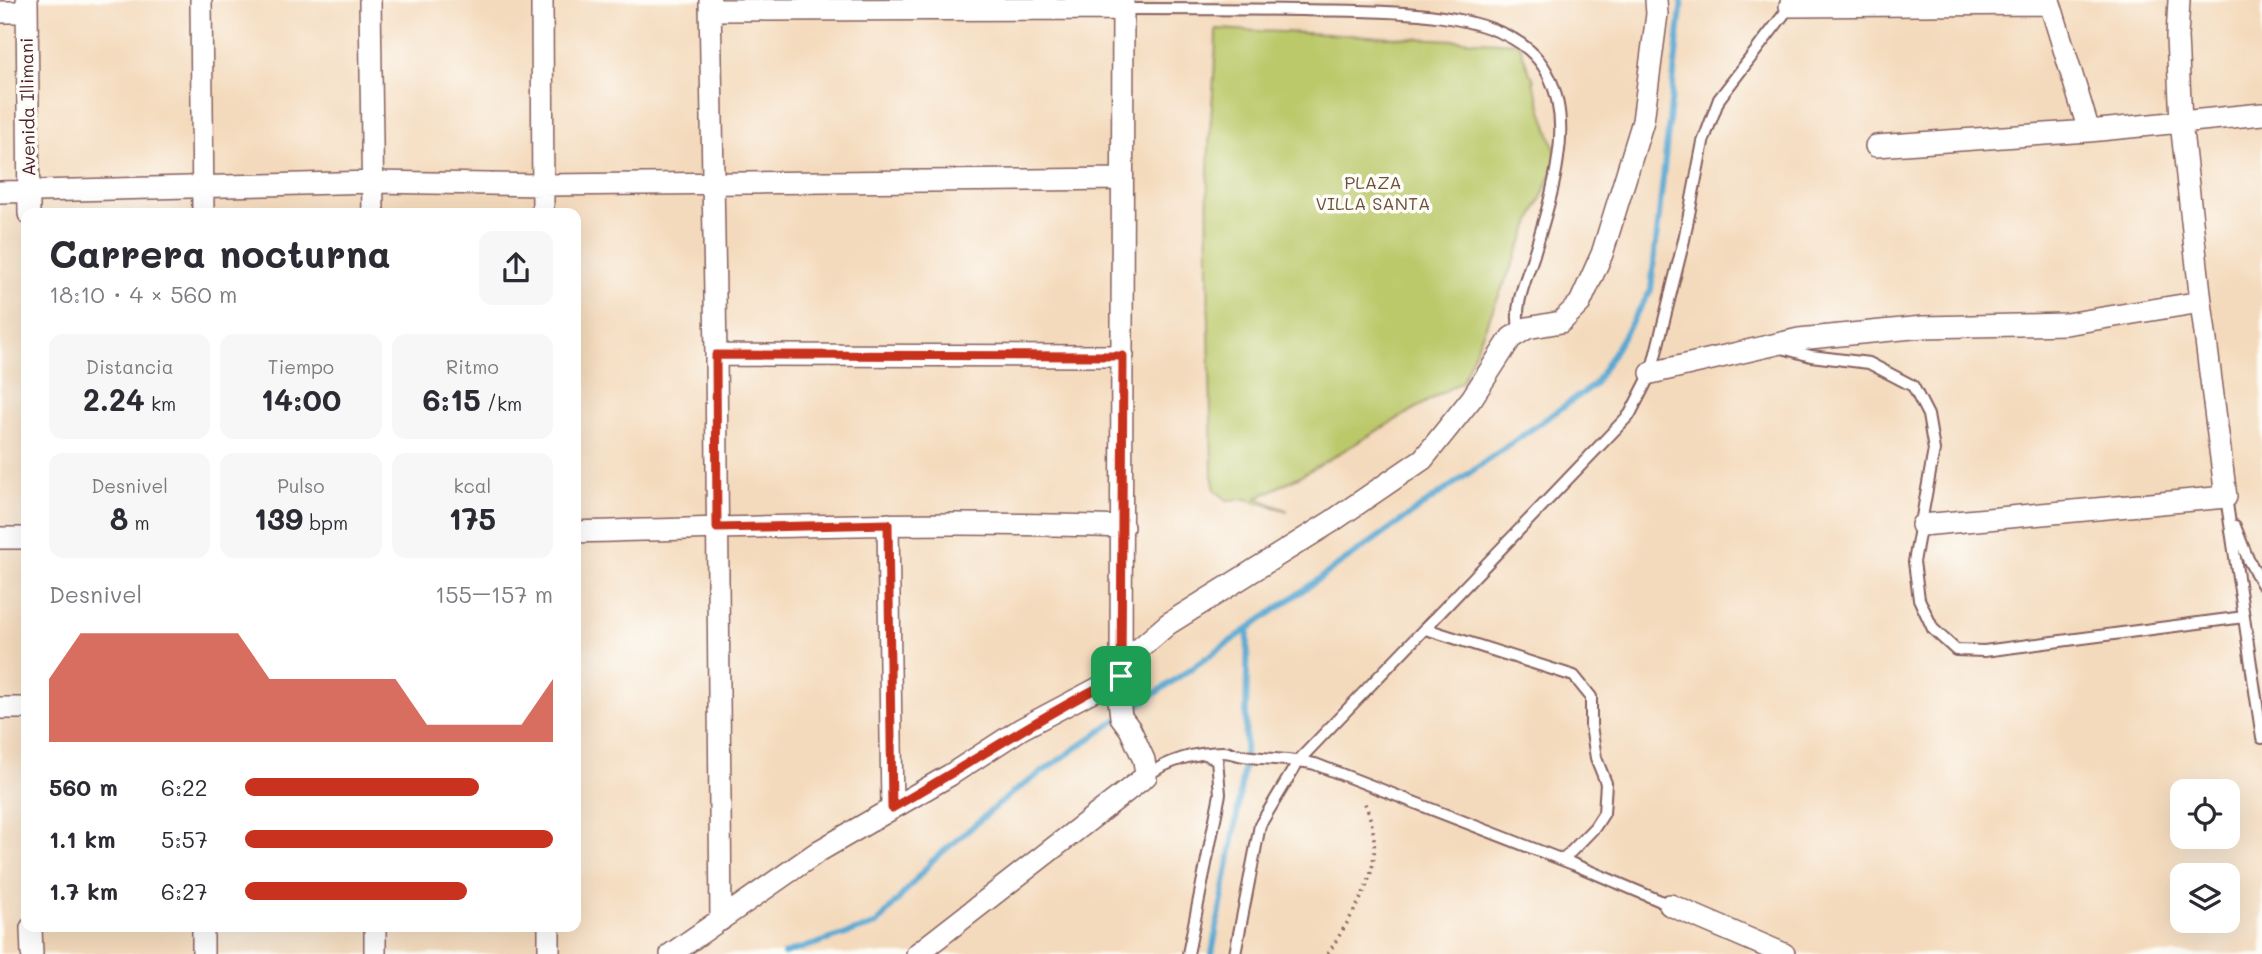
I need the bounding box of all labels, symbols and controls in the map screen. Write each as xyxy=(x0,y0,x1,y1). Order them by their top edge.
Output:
street label: Avenida Illimani xyxy=(14,37,40,177)
park label: PLAZA VILLA SANTA xyxy=(1316,170,1430,215)
text: Carrera nocturna xyxy=(49,228,391,278)
button: share xyxy=(479,231,553,305)
text: 18:10 · 4 × 560 m xyxy=(49,279,237,309)
text: Distancia xyxy=(86,354,173,379)
text: Tiempo xyxy=(268,354,334,379)
text: Ritmo xyxy=(446,354,499,379)
text: 2.24 xyxy=(83,379,145,419)
text: 14:00 xyxy=(261,379,341,419)
text: 6:15 xyxy=(422,379,481,419)
text: km xyxy=(145,391,176,416)
text: /km xyxy=(481,391,522,416)
text: Desnivel xyxy=(91,473,168,498)
text: Pulso xyxy=(277,473,325,498)
text: kcal xyxy=(453,473,491,498)
text: 8 xyxy=(110,498,128,538)
text: 139 xyxy=(254,498,303,538)
text: 175 xyxy=(449,498,496,538)
text: m xyxy=(128,510,150,535)
text: bpm xyxy=(303,510,348,535)
text: Desnivel xyxy=(49,579,142,609)
text: 155–157 m xyxy=(435,579,553,609)
pin xyxy=(1091,646,1151,706)
icon: arrive xyxy=(1102,657,1140,695)
text: 560 m xyxy=(49,772,118,802)
text: 6:22 xyxy=(161,772,208,802)
map controls xyxy=(2170,779,2240,933)
button: locate xyxy=(2170,779,2240,849)
text: 1.1 km xyxy=(49,824,115,854)
text: 5:57 xyxy=(161,824,208,854)
button: layers xyxy=(2170,863,2240,933)
text: 1.7 km xyxy=(49,876,118,906)
text: 6:27 xyxy=(161,876,208,906)

